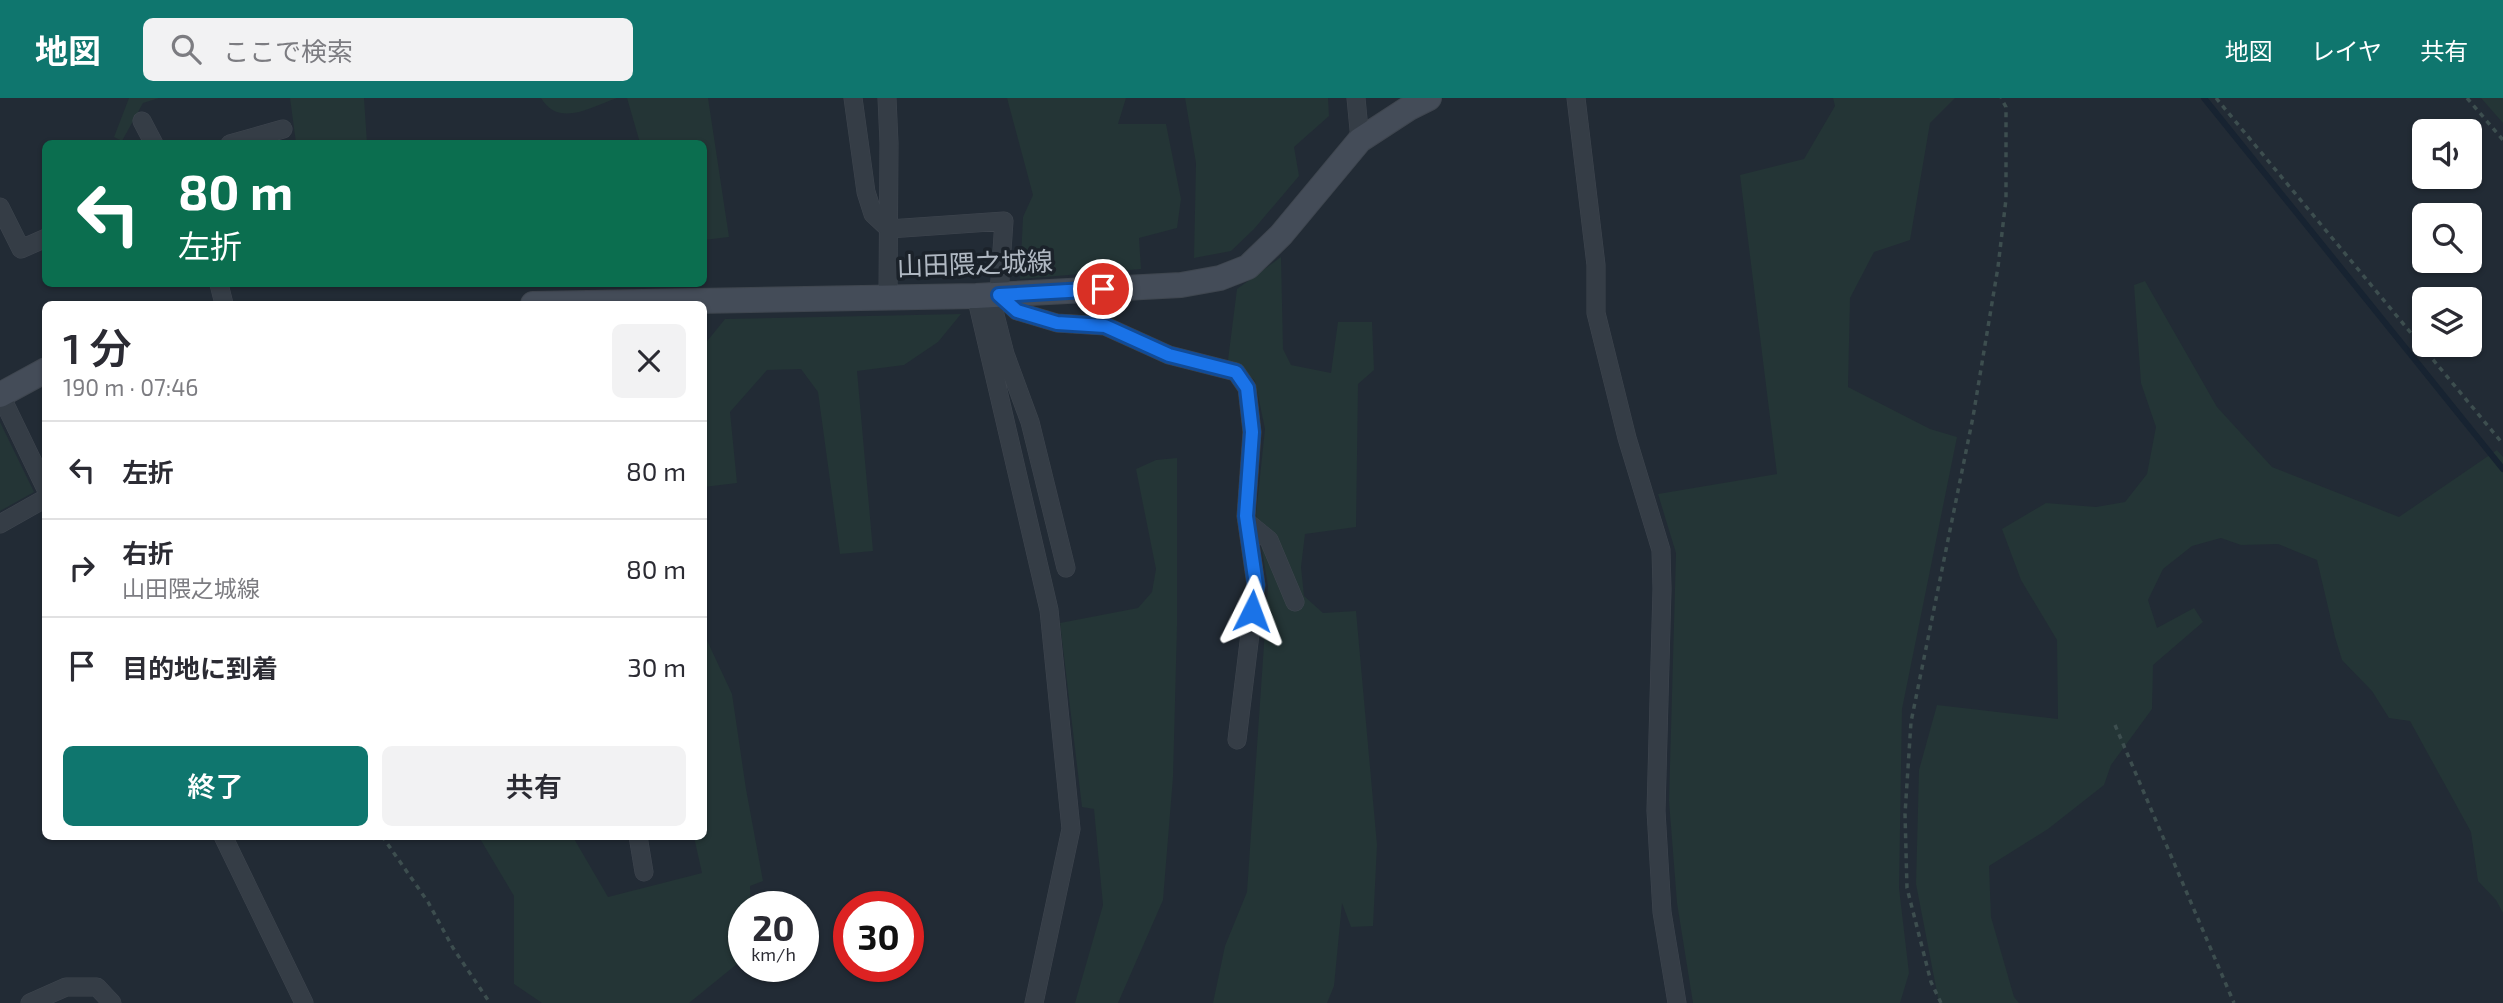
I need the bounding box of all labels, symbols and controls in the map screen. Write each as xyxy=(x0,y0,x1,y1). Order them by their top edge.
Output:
search box xyxy=(143,18,633,81)
text: 地図 xyxy=(35,30,101,70)
icon: search xyxy=(167,30,205,68)
text: ここで検索 xyxy=(223,35,353,66)
text: 地図 xyxy=(2225,36,2273,65)
text: レイヤ xyxy=(2311,36,2382,65)
text: 共有 xyxy=(2420,36,2468,65)
map controls xyxy=(2412,119,2482,357)
button: sound xyxy=(2412,119,2482,189)
text: 80 m xyxy=(178,161,293,220)
icon: left xyxy=(63,168,154,259)
button: search xyxy=(2412,203,2482,273)
text: 左折 xyxy=(178,226,242,264)
street label: 山田隈之城線 xyxy=(896,244,1053,281)
pin xyxy=(1073,259,1133,319)
icon: arrive xyxy=(1084,270,1122,308)
button: layers xyxy=(2412,287,2482,357)
text: 1 分 xyxy=(63,322,132,372)
button: close xyxy=(612,324,686,398)
text: 190 m · 07:46 xyxy=(63,373,199,401)
icon: left xyxy=(63,451,101,489)
text: 80 m xyxy=(626,455,686,486)
text: 左折 xyxy=(122,456,174,487)
text: 右折 xyxy=(122,537,174,568)
icon: right xyxy=(63,549,101,587)
text: 80 m xyxy=(626,553,686,584)
text: 山田隈之城線 xyxy=(122,574,260,602)
position arrow xyxy=(1215,574,1289,648)
icon: arrive xyxy=(63,647,101,685)
text: 30 m xyxy=(627,651,686,682)
text: 目的地に到着 xyxy=(122,652,278,683)
button: 終了 xyxy=(63,746,368,826)
button: 共有 xyxy=(382,746,686,826)
speed limit sign: 30 xyxy=(833,891,924,982)
text: 20 xyxy=(752,906,795,948)
text: km/h xyxy=(751,943,796,965)

